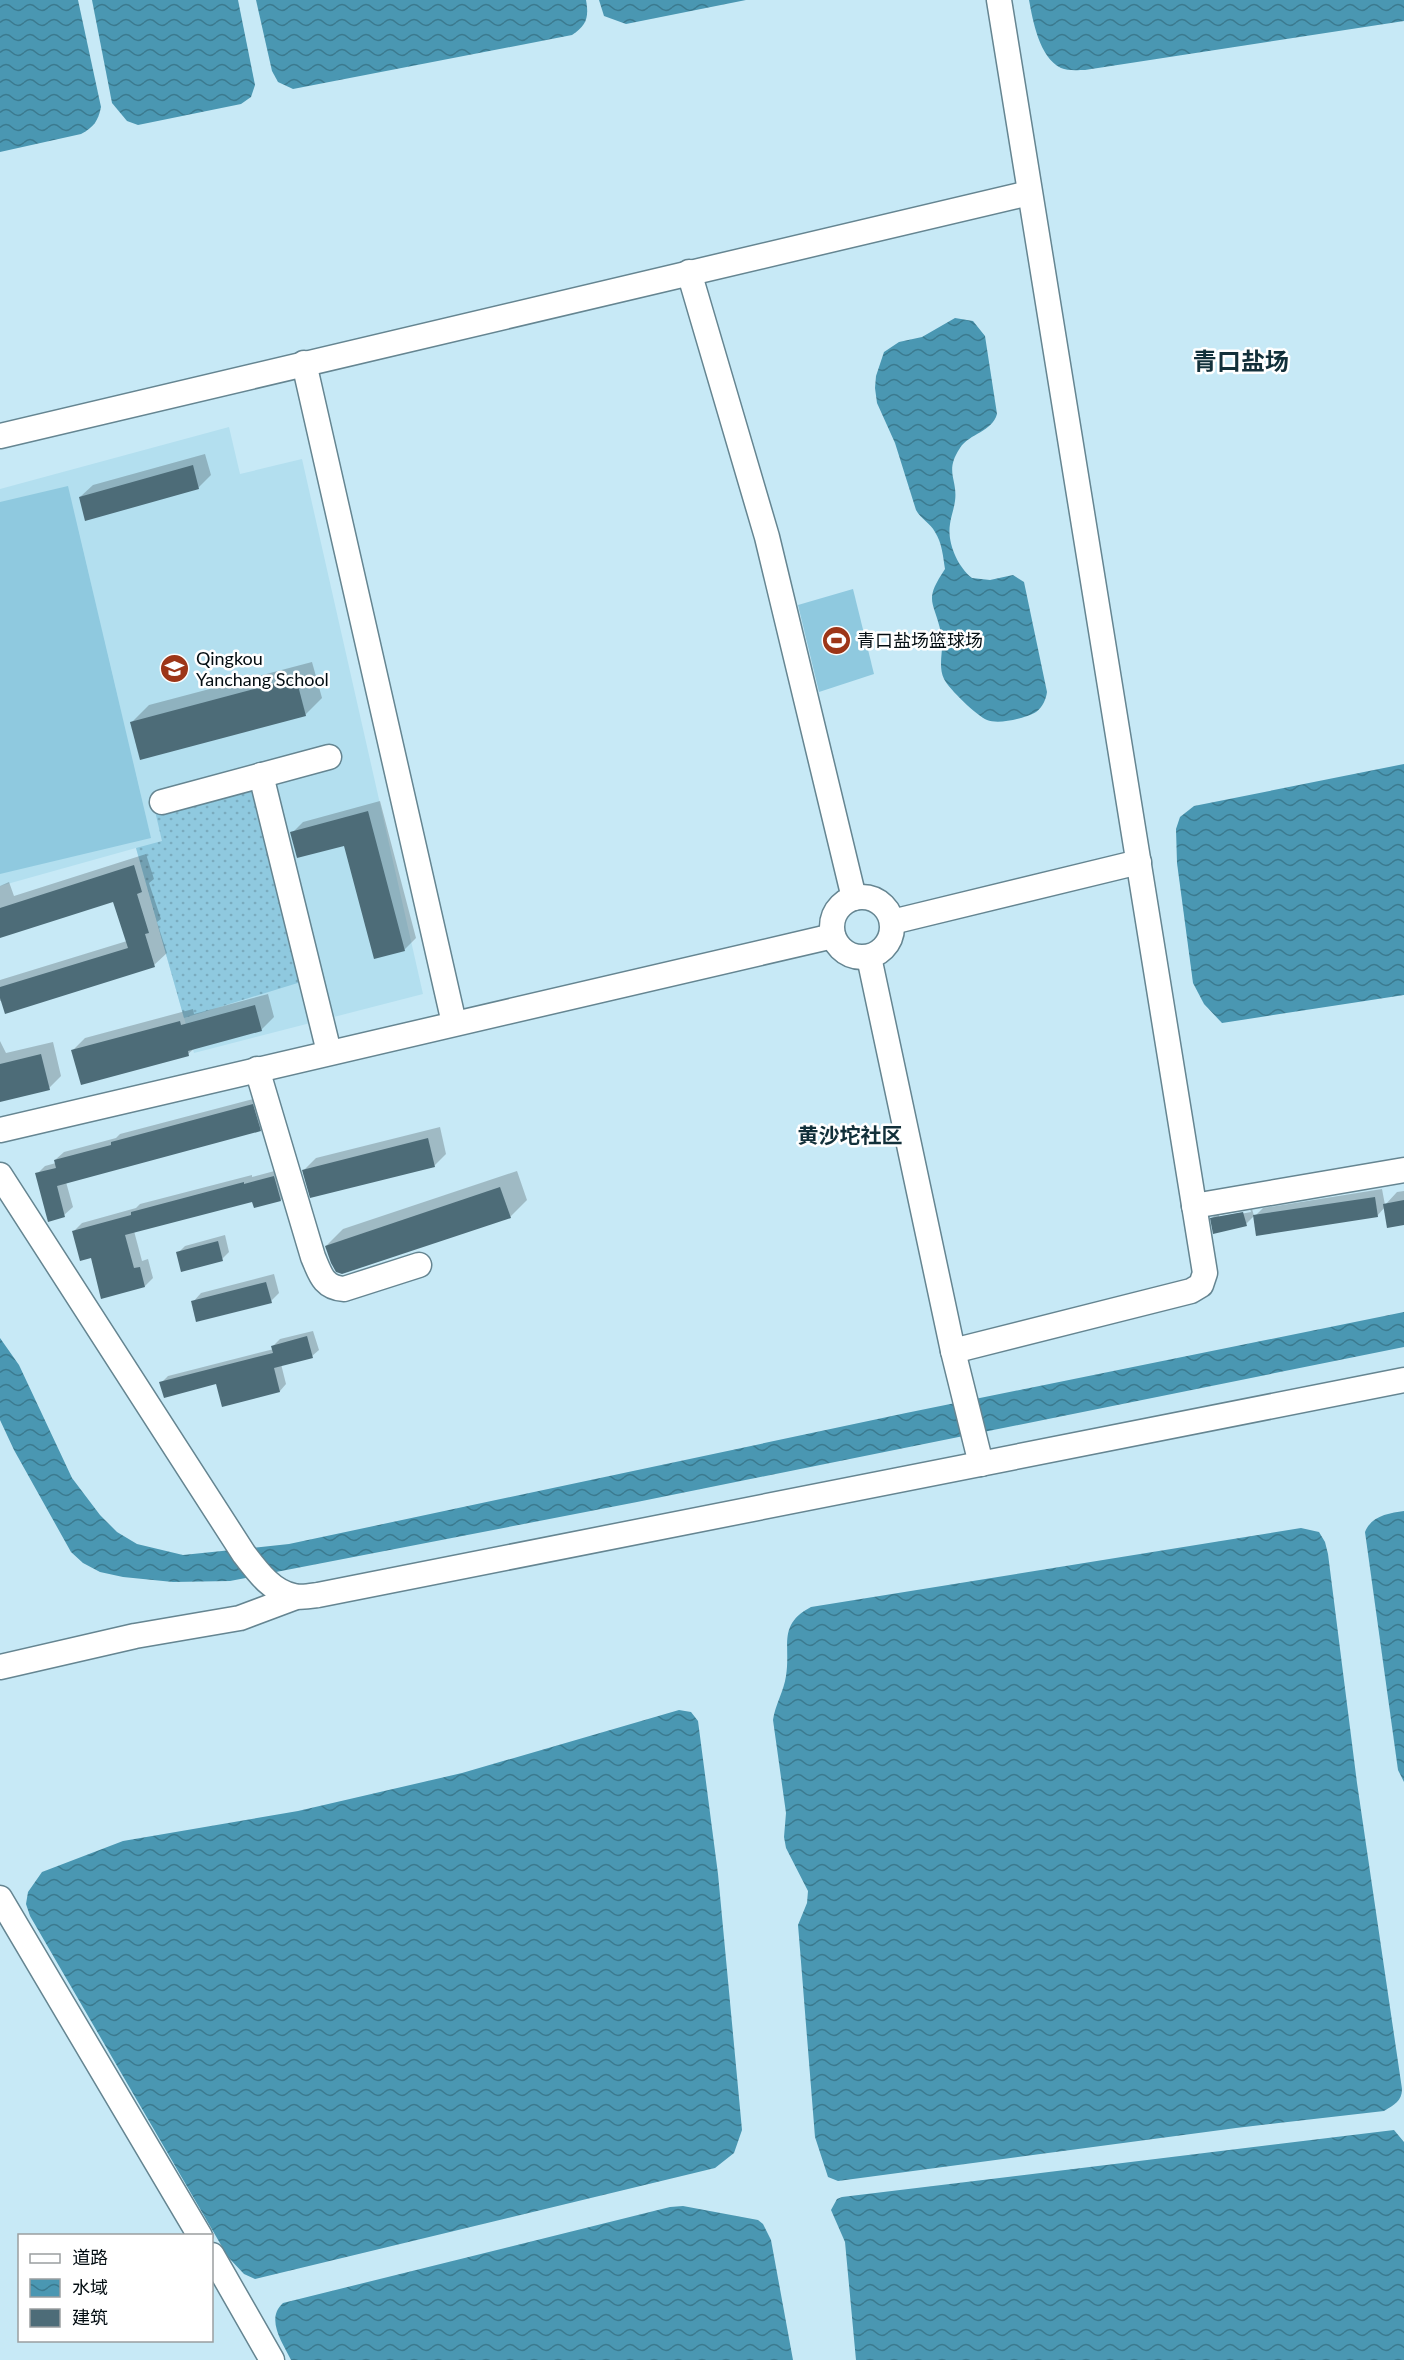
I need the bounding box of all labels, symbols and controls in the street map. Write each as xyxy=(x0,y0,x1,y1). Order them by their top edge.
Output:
district label: 青口盐场 xyxy=(1193,346,1289,375)
sports icon: 青口盐场篮球场 xyxy=(820,624,852,656)
place label: 青口盐场篮球场 xyxy=(857,629,983,651)
place label: Qingkou Yanchang School xyxy=(196,647,329,690)
school or university icon: Qingkou Yanchang School xyxy=(159,652,191,684)
district label: 黄沙坨社区 xyxy=(798,1122,903,1147)
legend xyxy=(18,2234,213,2342)
text: 道路 xyxy=(72,2246,108,2268)
text: 水域 xyxy=(72,2276,108,2298)
text: 建筑 xyxy=(72,2306,108,2328)

